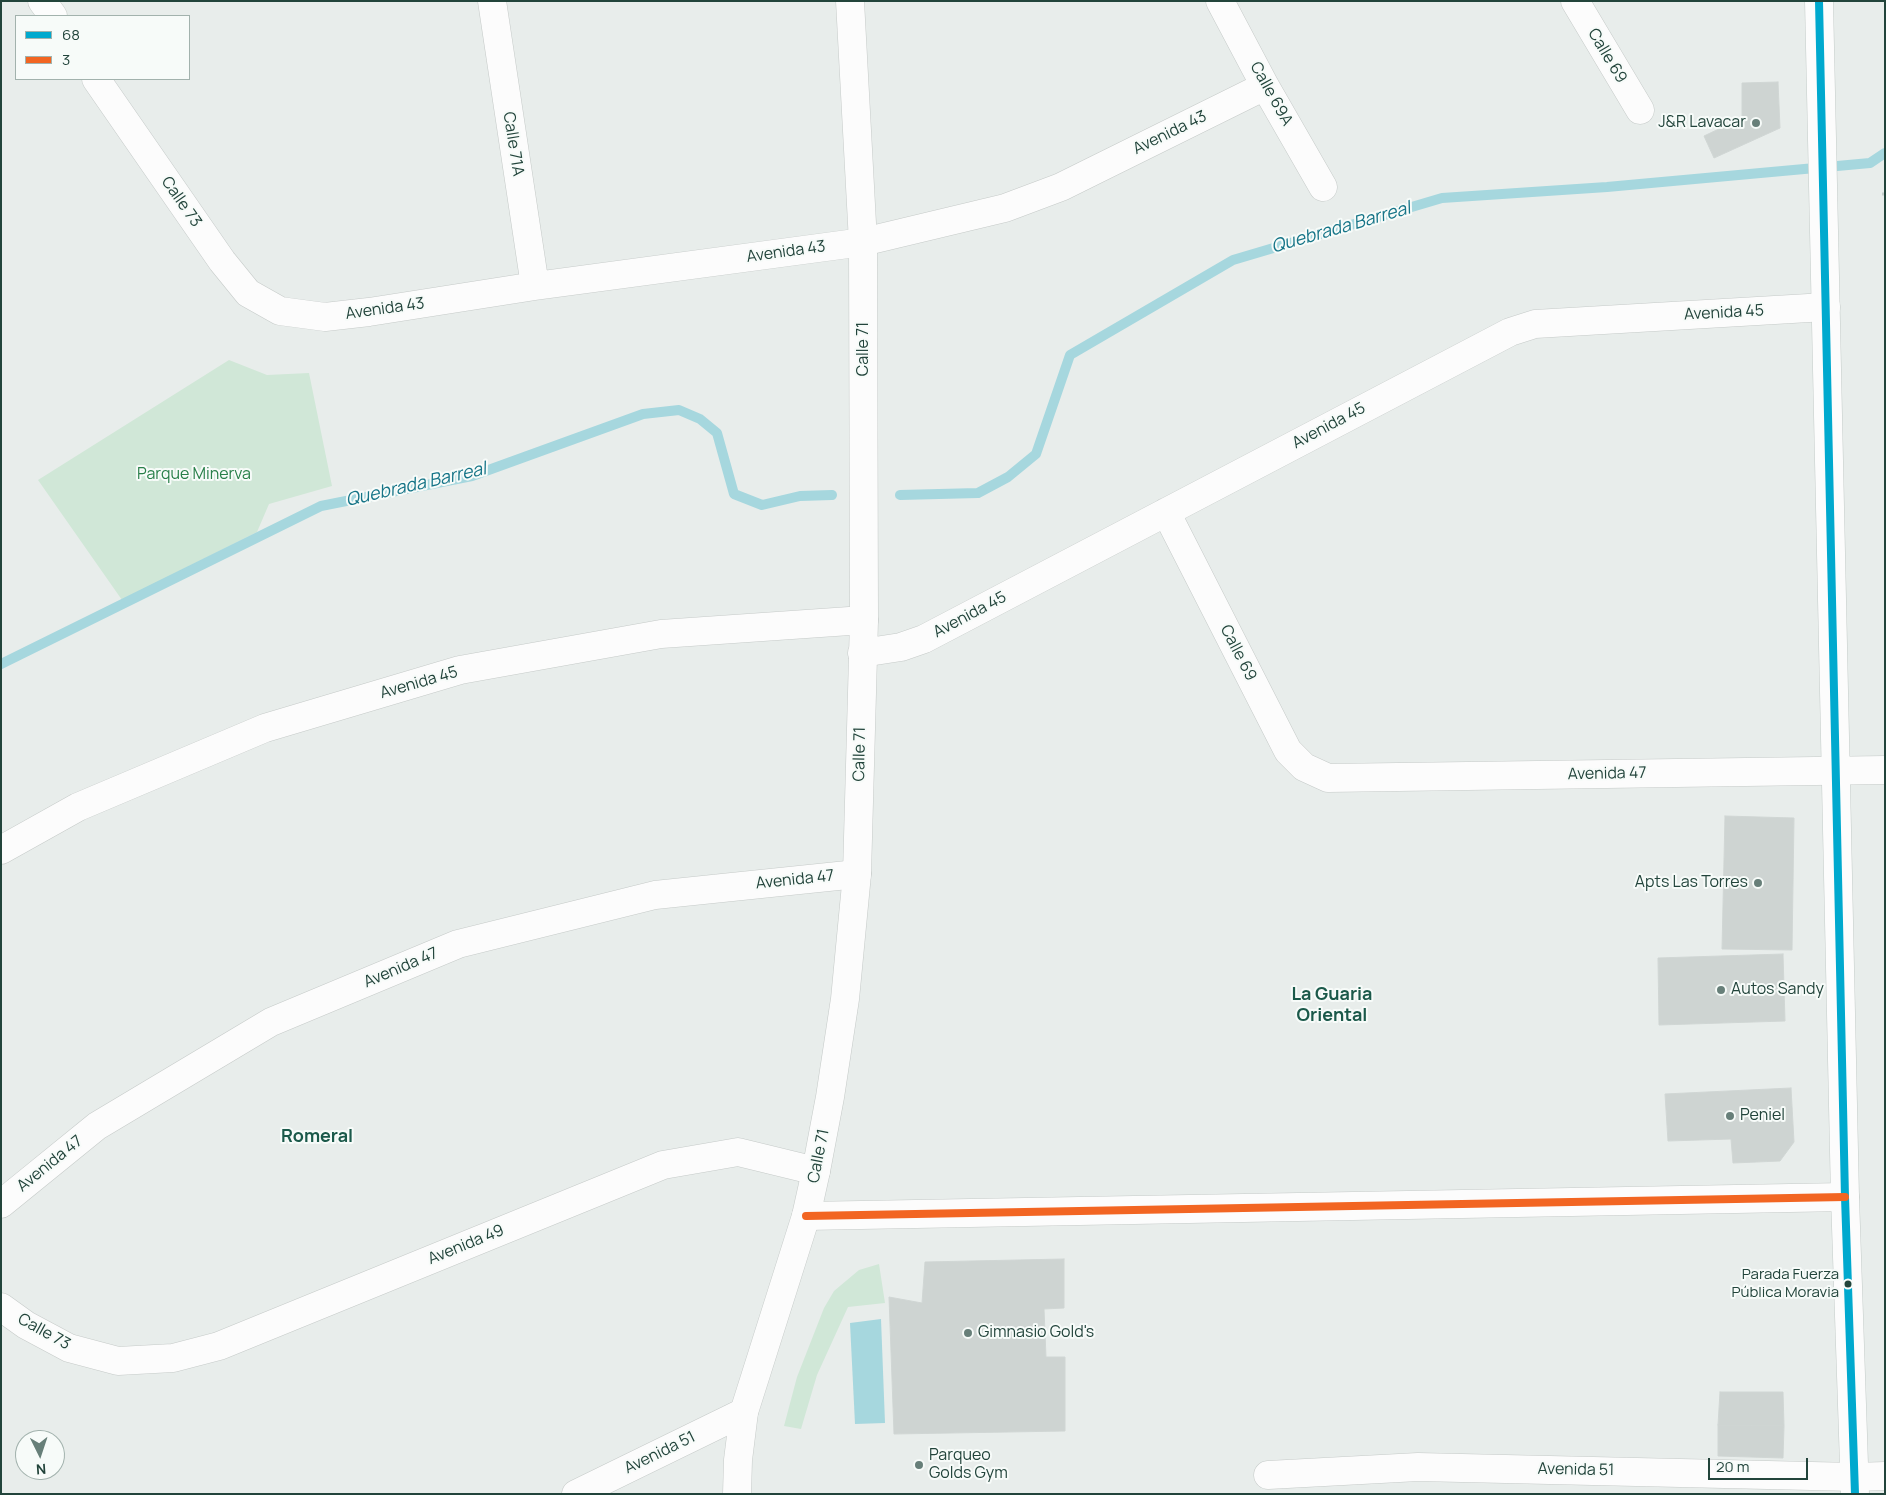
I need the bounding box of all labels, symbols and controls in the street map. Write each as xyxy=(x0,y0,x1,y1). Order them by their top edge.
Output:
legend xyxy=(15,15,190,80)
text: 68 xyxy=(62,24,80,45)
street label: Calle 69 xyxy=(1583,25,1631,87)
text: 3 xyxy=(62,49,70,70)
street label: Calle 69A xyxy=(1246,59,1296,129)
street label: Avenida 43 xyxy=(1130,107,1210,159)
street label: Calle 71A xyxy=(498,111,528,177)
place label: J&R Lavacar xyxy=(1658,113,1746,133)
marker: J&R Lavacar xyxy=(1750,117,1762,129)
street label: Calle 73 xyxy=(157,173,205,231)
water label: Quebrada Barreal xyxy=(1269,198,1413,258)
street label: Avenida 43 xyxy=(745,237,827,267)
street label: Avenida 43 xyxy=(344,294,426,324)
street label: Avenida 45 xyxy=(1684,301,1764,325)
street label: Calle 71 xyxy=(854,322,874,376)
street label: Avenida 45 xyxy=(1289,399,1369,453)
water label: Quebrada Barreal xyxy=(344,458,488,512)
park label: Parque Minerva xyxy=(137,465,251,485)
street label: Avenida 45 xyxy=(930,588,1010,642)
street label: Calle 69 xyxy=(1216,622,1260,684)
street label: Avenida 45 xyxy=(378,663,460,703)
street label: Calle 71 xyxy=(850,727,870,781)
street label: Avenida 47 xyxy=(1567,764,1647,784)
street label: Avenida 47 xyxy=(755,866,835,894)
place label: Apts Las Torres xyxy=(1635,873,1748,893)
marker: Apts Las Torres xyxy=(1752,877,1764,889)
street label: Avenida 47 xyxy=(361,944,441,992)
place label: Autos Sandy xyxy=(1731,980,1824,1000)
district label: La Guaria Oriental xyxy=(1292,984,1372,1026)
marker: Autos Sandy xyxy=(1715,984,1727,996)
place label: Peniel xyxy=(1740,1106,1785,1126)
marker: Peniel xyxy=(1724,1110,1736,1122)
district label: Romeral xyxy=(281,1126,353,1148)
street label: Calle 71 xyxy=(804,1127,834,1185)
street label: Avenida 47 xyxy=(13,1132,87,1196)
street label: Avenida 49 xyxy=(425,1221,507,1269)
place label: Parada Fuerza Pública Moravia xyxy=(1731,1266,1839,1301)
marker: Parada Fuerza Pública Moravia xyxy=(1843,1279,1853,1289)
street label: Calle 73 xyxy=(14,1310,74,1354)
place label: Gimnasio Gold's xyxy=(978,1323,1094,1343)
marker: Gimnasio Gold's xyxy=(962,1327,974,1339)
street label: Avenida 51 xyxy=(621,1428,699,1478)
north arrow xyxy=(15,1430,65,1480)
place label: Parqueo Golds Gym xyxy=(929,1446,1008,1484)
scale bar xyxy=(1711,1448,1811,1480)
text: 20 m xyxy=(1716,1456,1749,1477)
marker: Parqueo Golds Gym xyxy=(913,1459,925,1471)
text: N xyxy=(35,1460,47,1479)
street label: Avenida 51 xyxy=(1537,1460,1615,1480)

